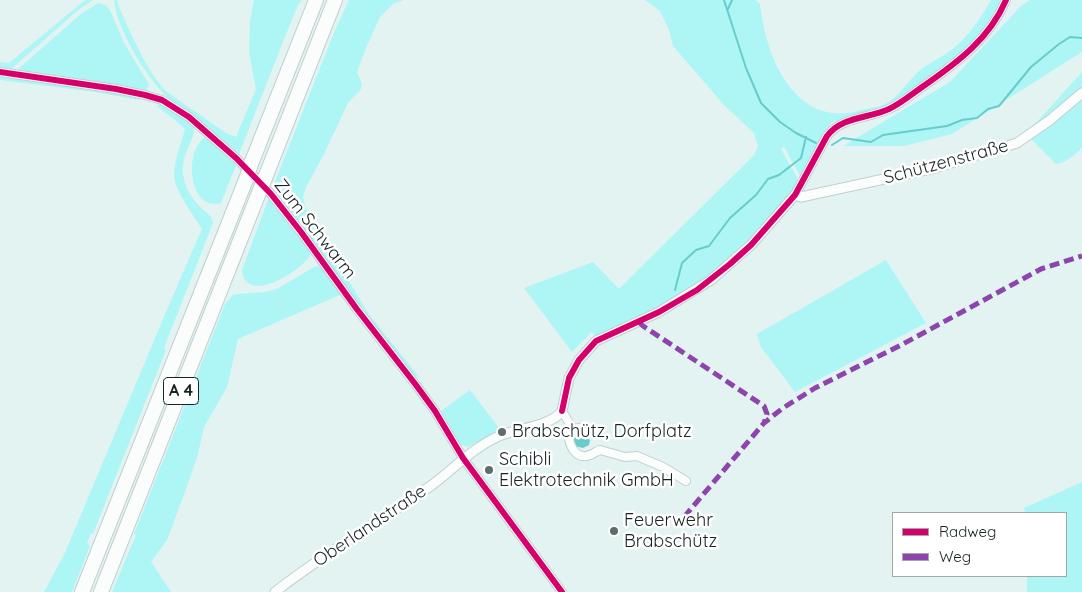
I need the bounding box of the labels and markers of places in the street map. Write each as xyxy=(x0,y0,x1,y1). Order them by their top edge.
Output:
place label: Brabschütz, Dorfplatz xyxy=(512,421,692,443)
marker: Brabschütz, Dorfplatz xyxy=(496,426,508,438)
place label: Schibli Elektrotechnik GmbH xyxy=(499,449,674,492)
marker: Schibli Elektrotechnik GmbH xyxy=(483,464,495,476)
place label: Feuerwehr Brabschütz xyxy=(624,510,717,552)
marker: Feuerwehr Brabschütz xyxy=(608,525,620,537)

